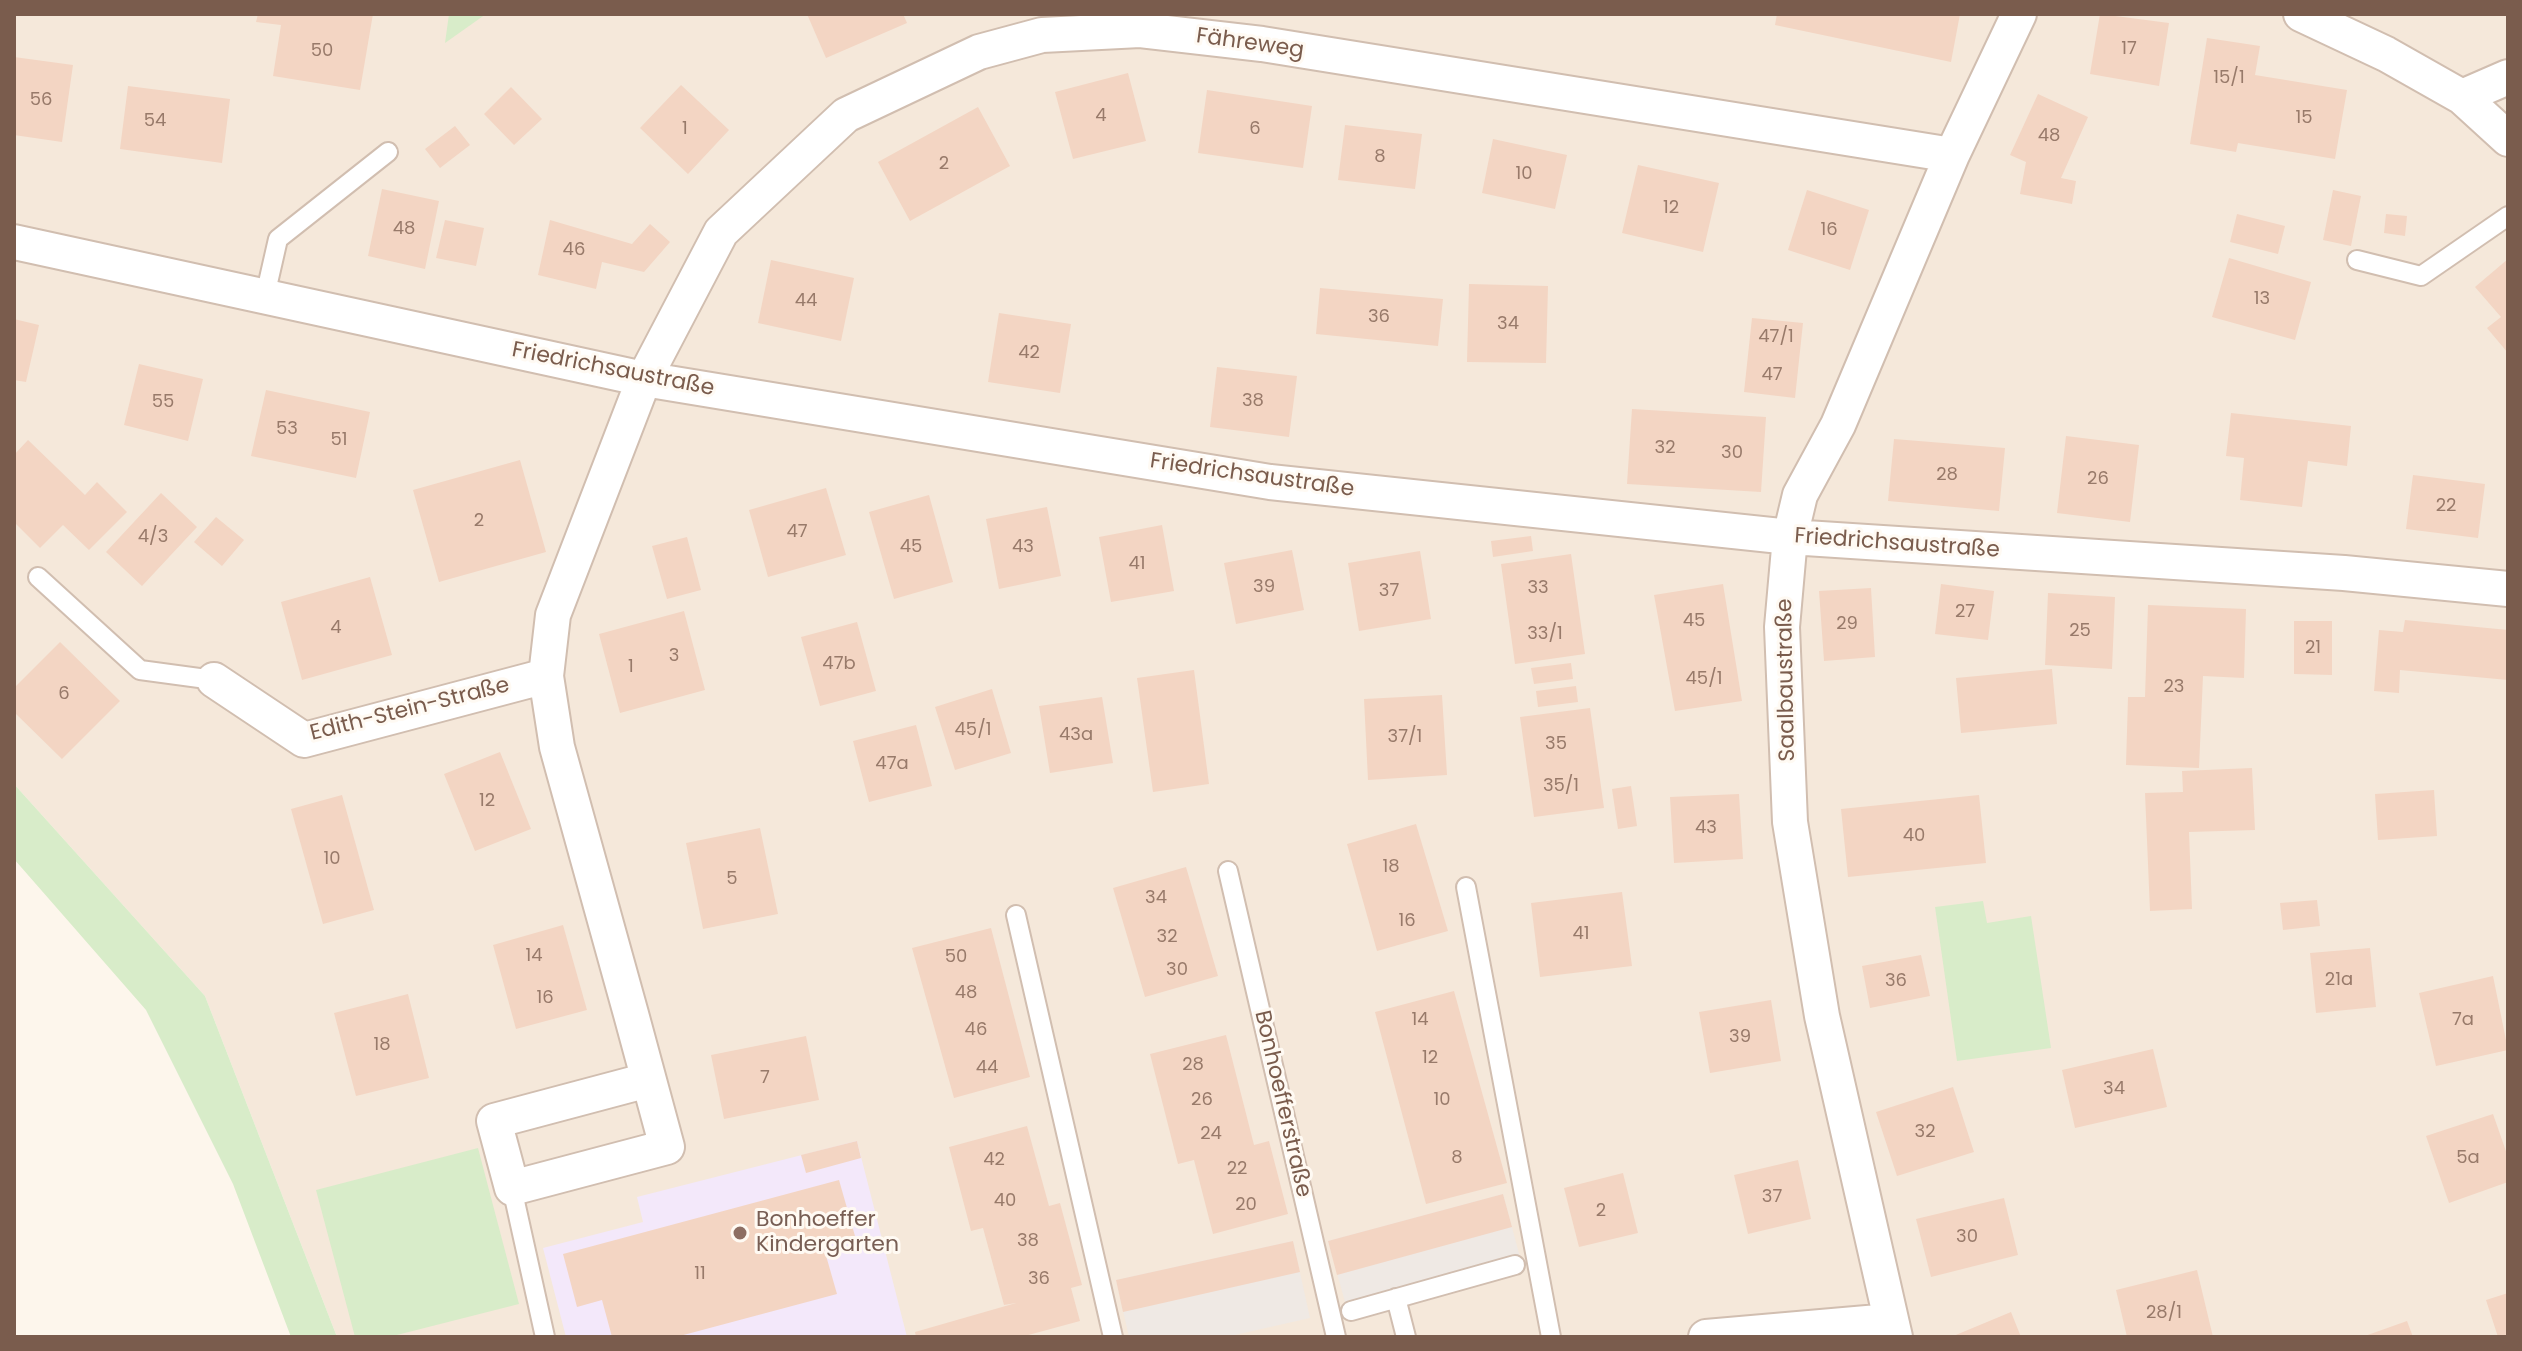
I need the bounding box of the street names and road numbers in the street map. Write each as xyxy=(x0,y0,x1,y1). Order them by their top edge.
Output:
street label: Fähreweg xyxy=(1194,23,1306,65)
street label: Friedrichsaustraße xyxy=(509,337,717,403)
street label: Friedrichsaustraße xyxy=(1148,449,1356,503)
street label: Friedrichsaustraße xyxy=(1793,524,2001,564)
street label: Saalbaustraße xyxy=(1772,598,1802,762)
street label: Edith-Stein-Straße xyxy=(308,672,512,748)
street label: Bonhoefferstraße xyxy=(1248,1008,1316,1200)

